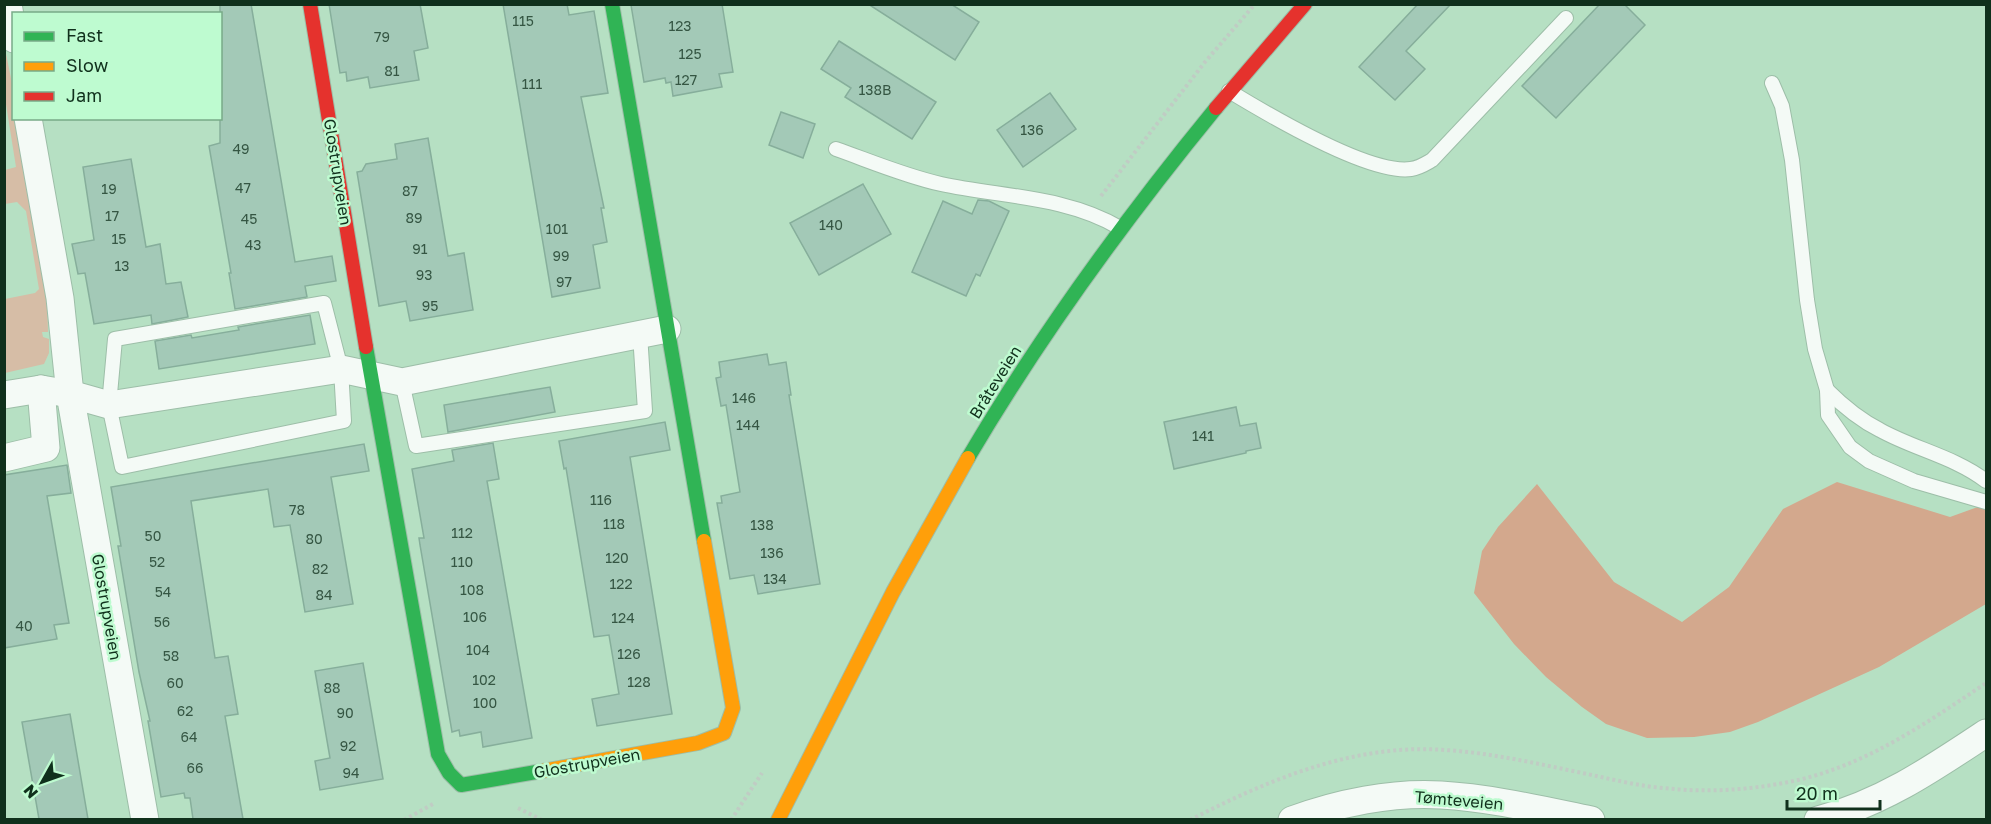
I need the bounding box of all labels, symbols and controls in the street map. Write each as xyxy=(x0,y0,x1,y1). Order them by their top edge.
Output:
legend xyxy=(12,12,222,120)
house number: 115 xyxy=(512,12,534,29)
house number: 123 xyxy=(668,17,692,34)
text: Fast xyxy=(66,24,103,46)
house number: 79 xyxy=(374,28,390,45)
house number: 125 xyxy=(678,45,702,62)
text: Slow xyxy=(66,54,109,76)
house number: 81 xyxy=(384,62,400,79)
house number: 127 xyxy=(675,71,697,88)
house number: 111 xyxy=(522,75,542,92)
house number: 138B xyxy=(859,81,891,98)
text: Jam xyxy=(66,84,102,106)
street label: Glostrupveien xyxy=(320,117,356,227)
house number: 136 xyxy=(1020,121,1044,138)
house number: 49 xyxy=(232,140,250,157)
house number: 47 xyxy=(235,179,251,196)
house number: 19 xyxy=(101,180,117,197)
house number: 87 xyxy=(402,182,418,199)
house number: 17 xyxy=(105,207,119,224)
house number: 89 xyxy=(405,209,423,226)
house number: 45 xyxy=(241,210,257,227)
house number: 140 xyxy=(819,216,843,233)
house number: 101 xyxy=(546,220,568,237)
house number: 15 xyxy=(112,230,126,247)
house number: 43 xyxy=(245,236,261,253)
house number: 91 xyxy=(412,240,428,257)
house number: 99 xyxy=(553,247,569,264)
house number: 13 xyxy=(115,257,129,274)
house number: 93 xyxy=(416,266,432,283)
house number: 97 xyxy=(556,273,572,290)
house number: 95 xyxy=(422,297,438,314)
street label: Bråteveien xyxy=(965,342,1025,422)
house number: 146 xyxy=(732,389,756,406)
house number: 144 xyxy=(736,416,760,433)
house number: 141 xyxy=(1192,427,1214,444)
house number: 116 xyxy=(590,491,612,508)
house number: 78 xyxy=(289,501,305,518)
house number: 118 xyxy=(603,515,625,532)
house number: 138 xyxy=(750,516,774,533)
house number: 112 xyxy=(451,524,473,541)
house number: 50 xyxy=(145,527,161,544)
house number: 80 xyxy=(305,530,323,547)
house number: 136 xyxy=(760,544,784,561)
house number: 120 xyxy=(605,549,629,566)
street label: Glostrupveien xyxy=(88,552,126,662)
house number: 52 xyxy=(149,553,165,570)
house number: 110 xyxy=(451,553,473,570)
house number: 82 xyxy=(312,560,328,577)
house number: 134 xyxy=(763,570,787,587)
house number: 122 xyxy=(609,575,633,592)
house number: 108 xyxy=(460,581,484,598)
house number: 54 xyxy=(155,583,171,600)
house number: 84 xyxy=(315,586,333,603)
house number: 106 xyxy=(463,608,487,625)
house number: 124 xyxy=(611,609,635,626)
house number: 56 xyxy=(154,613,170,630)
house number: 40 xyxy=(15,617,33,634)
house number: 104 xyxy=(466,641,490,658)
house number: 126 xyxy=(617,645,641,662)
house number: 58 xyxy=(163,647,179,664)
house number: 102 xyxy=(472,671,496,688)
house number: 128 xyxy=(627,673,651,690)
house number: 60 xyxy=(166,674,184,691)
house number: 88 xyxy=(323,679,341,696)
house number: 100 xyxy=(473,694,497,711)
house number: 62 xyxy=(177,702,193,719)
house number: 90 xyxy=(336,704,354,721)
house number: 64 xyxy=(180,728,198,745)
house number: 92 xyxy=(340,737,356,754)
street label: Glostrupveien xyxy=(532,744,642,782)
north arrow xyxy=(12,752,72,812)
house number: 66 xyxy=(187,759,203,776)
house number: 94 xyxy=(342,764,360,781)
scale bar xyxy=(1787,773,1880,811)
text: N xyxy=(19,781,42,803)
text: 20 m xyxy=(1796,782,1838,804)
street label: Tømteveien xyxy=(1414,786,1504,814)

